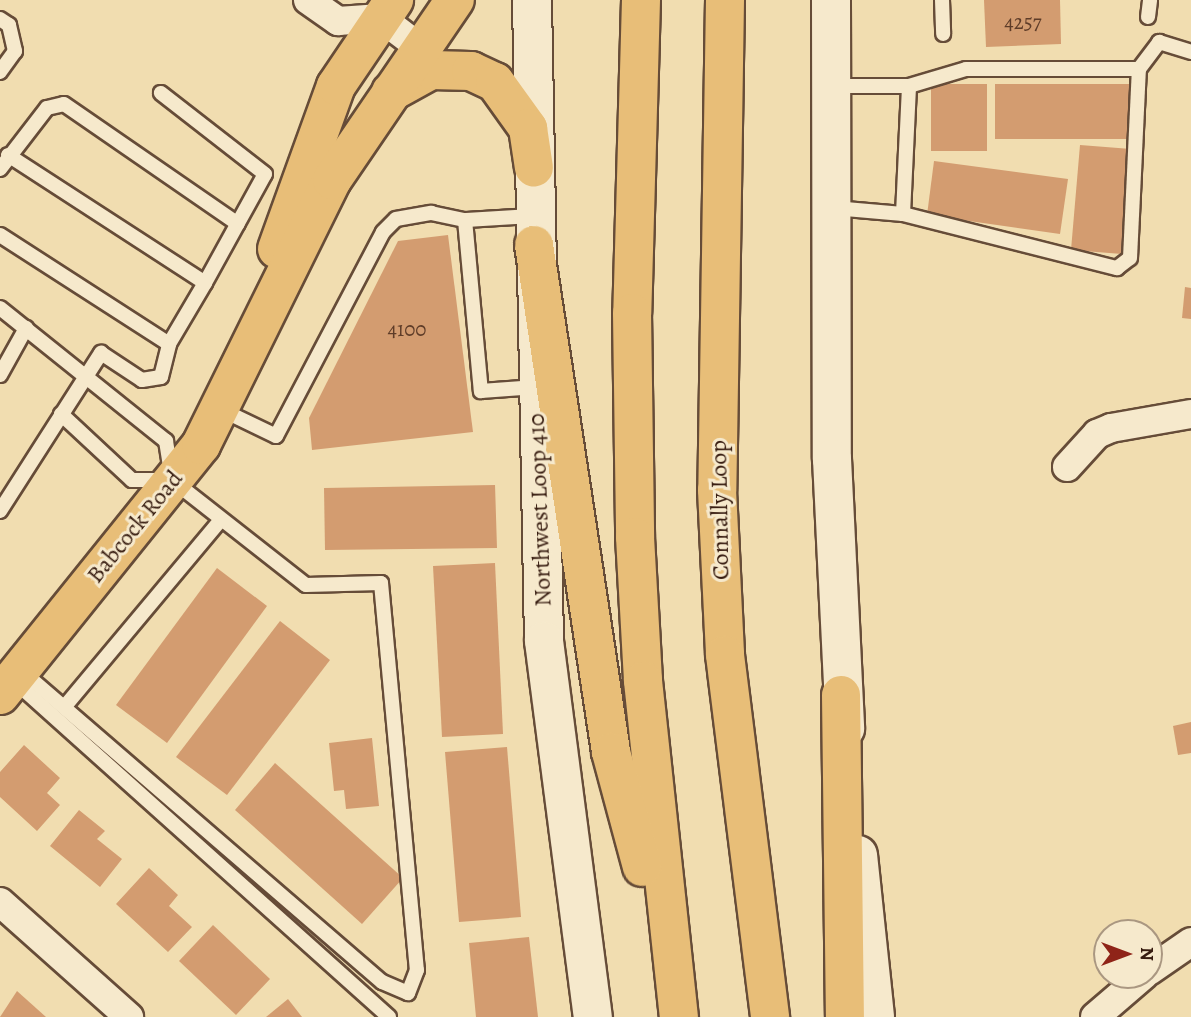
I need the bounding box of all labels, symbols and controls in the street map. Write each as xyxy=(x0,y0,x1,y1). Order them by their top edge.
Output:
house number: 4257 xyxy=(1004,9,1042,35)
house number: 4100 xyxy=(387,316,427,342)
street label: Northwest Loop 410 xyxy=(522,413,558,607)
street label: Connally Loop xyxy=(704,440,736,580)
street label: Babcock Road xyxy=(81,465,189,589)
north arrow xyxy=(1093,919,1163,989)
text: N xyxy=(1134,947,1160,961)

